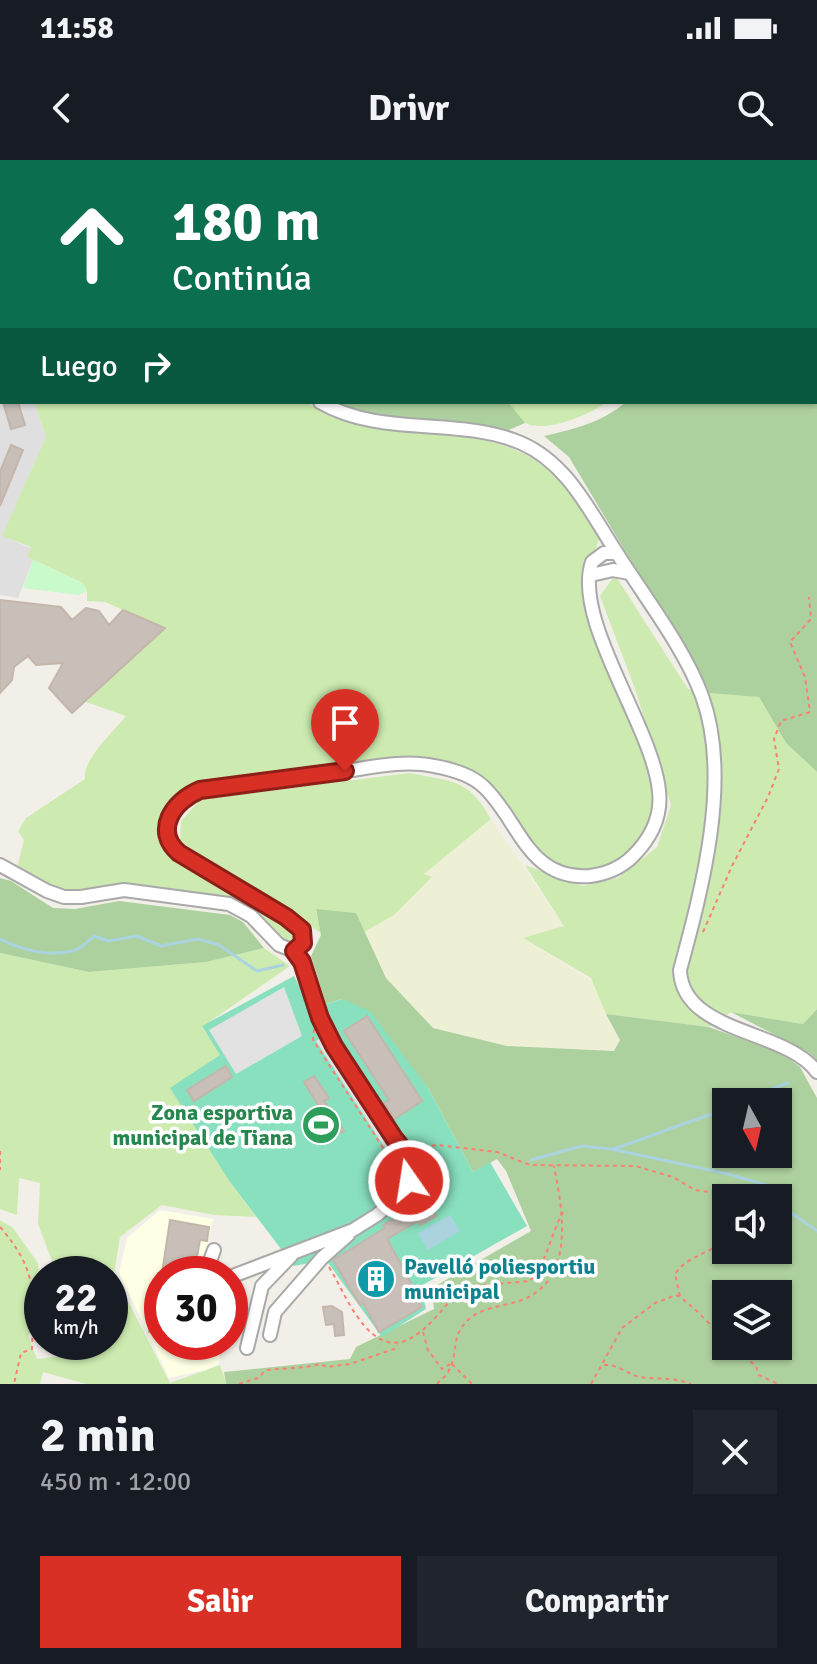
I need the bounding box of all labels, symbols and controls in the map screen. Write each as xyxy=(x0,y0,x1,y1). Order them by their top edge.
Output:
text: 11:58 xyxy=(40,10,114,47)
icon: back xyxy=(40,86,84,130)
text: Drivr xyxy=(368,86,449,131)
icon: search xyxy=(733,86,777,130)
text: 180 m xyxy=(172,187,320,256)
icon: ahead xyxy=(40,192,144,296)
text: Continúa xyxy=(172,256,312,301)
icon: right xyxy=(134,344,178,388)
text: Luego xyxy=(40,348,118,385)
pin xyxy=(311,689,379,771)
icon: arrive xyxy=(323,701,367,745)
north arrow xyxy=(712,1088,792,1168)
map controls xyxy=(712,1088,792,1360)
place label: Zona esportiva municipal de Tiana xyxy=(113,1099,293,1151)
sports icon: Zona esportiva municipal de Tiana xyxy=(300,1104,342,1146)
position arrow xyxy=(367,1139,451,1223)
button: sound xyxy=(712,1184,792,1264)
place label: Pavelló poliesportiu municipal xyxy=(404,1253,595,1305)
speed limit sign: 30 xyxy=(144,1256,248,1360)
building icon: Pavelló poliesportiu municipal xyxy=(355,1258,397,1300)
text: 22 xyxy=(54,1273,98,1323)
button: layers xyxy=(712,1280,792,1360)
text: km/h xyxy=(53,1315,99,1340)
text: 2 min xyxy=(40,1406,156,1465)
button: close xyxy=(693,1410,777,1494)
text: 450 m · 12:00 xyxy=(40,1466,191,1498)
button: Salir xyxy=(40,1556,401,1648)
button: Compartir xyxy=(417,1556,777,1648)

